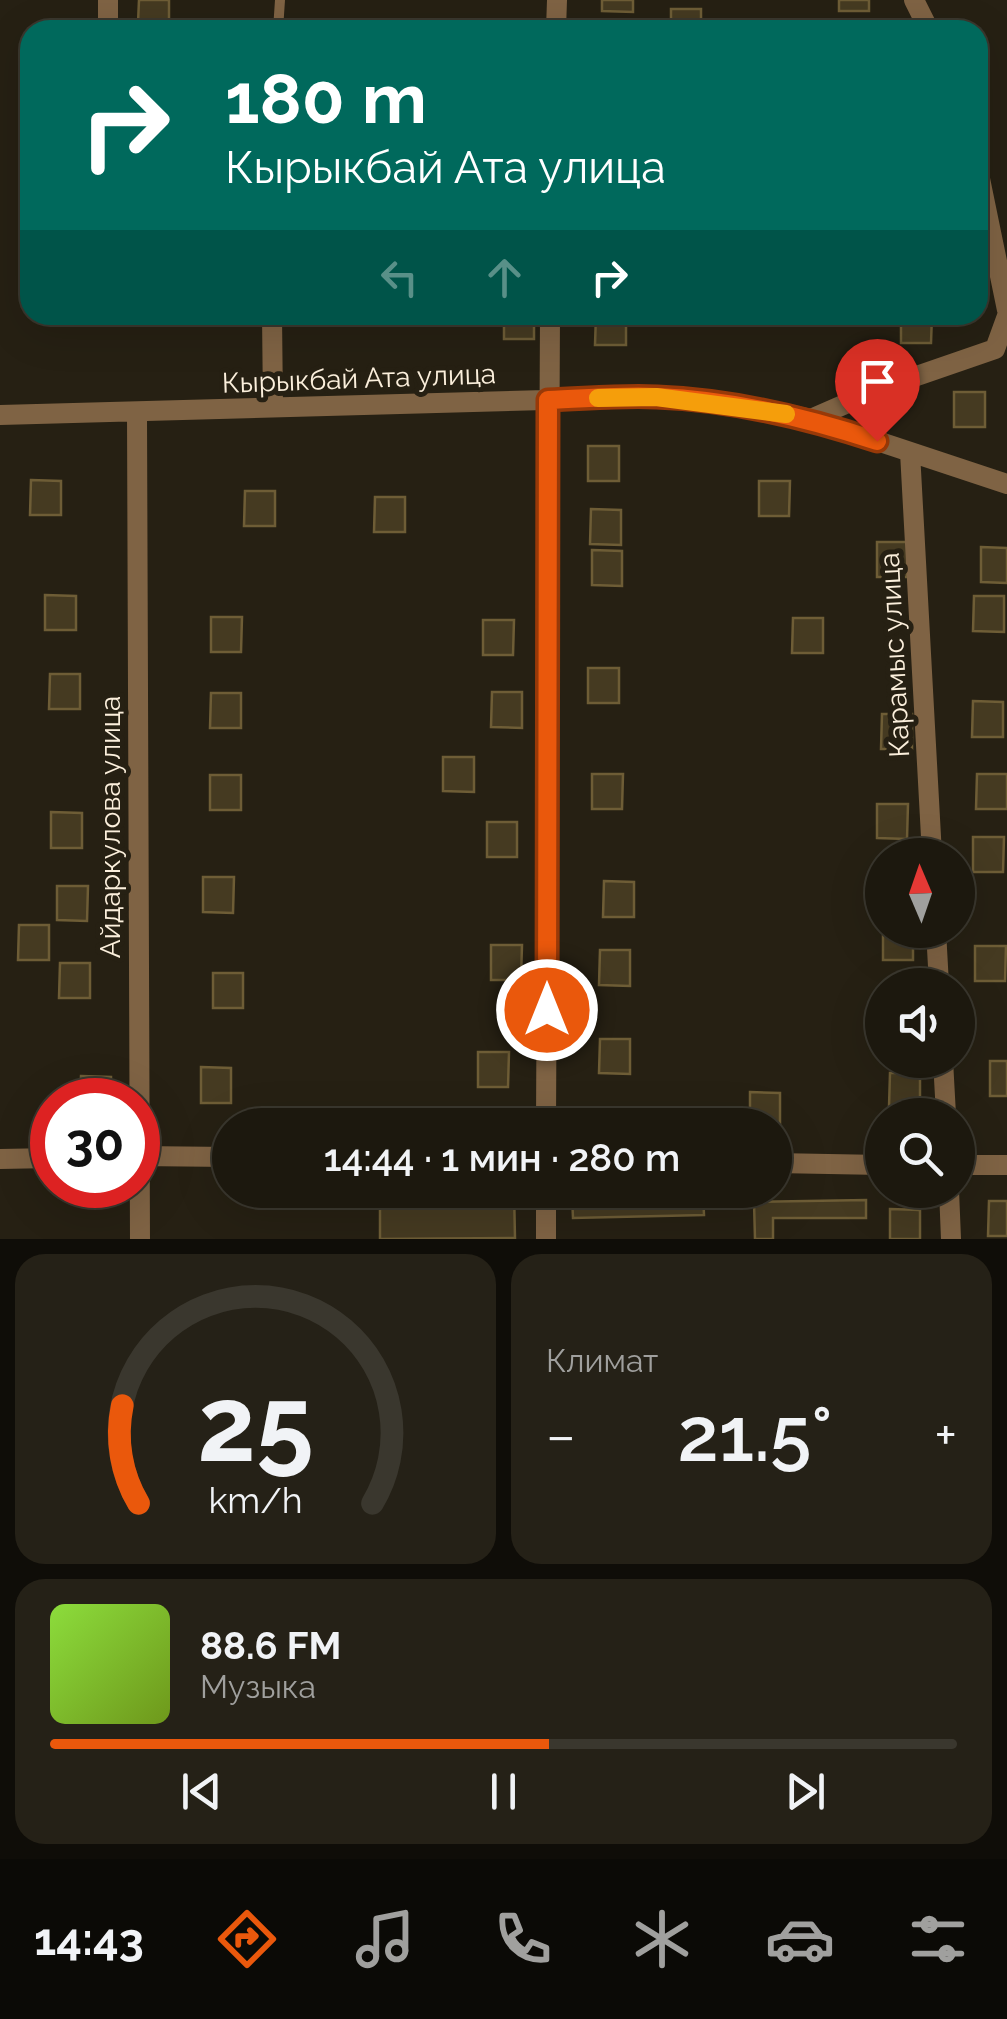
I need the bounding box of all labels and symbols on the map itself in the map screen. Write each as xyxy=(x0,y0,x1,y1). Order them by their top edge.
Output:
pin xyxy=(835,339,920,442)
street label: Кырыкбай Ата улица xyxy=(221,357,497,400)
street label: Карамыс улица xyxy=(873,552,916,758)
street label: Айдаркулова улица xyxy=(94,696,127,958)
north arrow xyxy=(865,838,975,948)
position arrow xyxy=(495,958,599,1062)
speed limit sign: 30 xyxy=(30,1078,160,1208)

